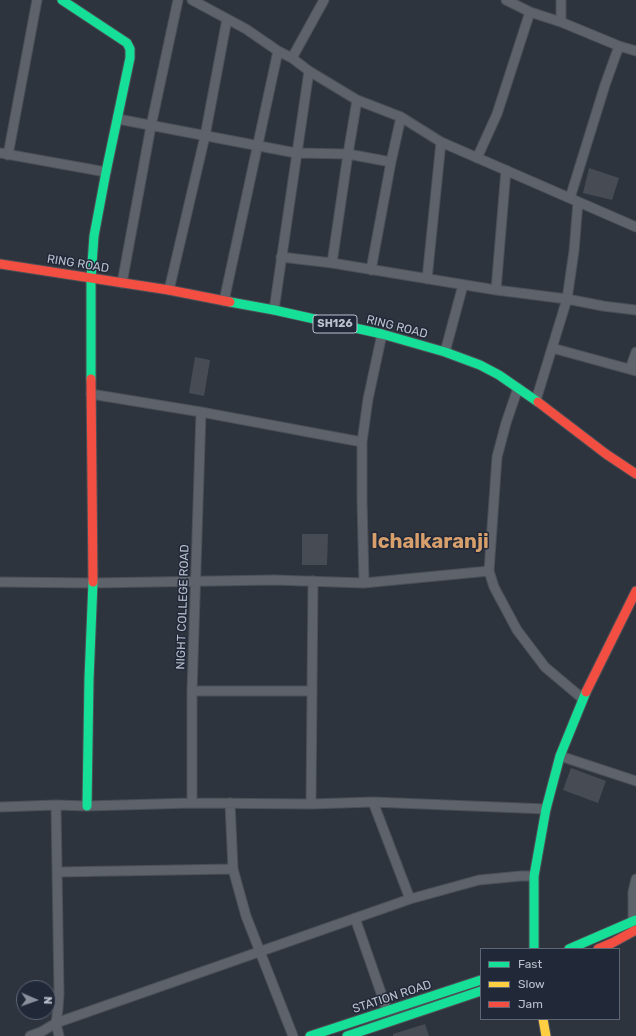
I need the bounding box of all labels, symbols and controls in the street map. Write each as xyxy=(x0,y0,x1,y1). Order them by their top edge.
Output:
street label: RING ROAD xyxy=(46,252,110,276)
street label: RING ROAD xyxy=(365,312,429,342)
road number: SH126 xyxy=(313,315,357,333)
district label: Ichalkaranji xyxy=(371,530,489,554)
street label: NIGHT COLLEGE ROAD xyxy=(174,544,192,670)
legend xyxy=(480,948,620,1020)
text: Fast xyxy=(518,957,542,971)
street label: STATION ROAD xyxy=(351,977,433,1017)
text: Slow xyxy=(518,977,545,991)
north arrow xyxy=(16,980,56,1020)
text: N xyxy=(41,996,54,1005)
text: Jam xyxy=(518,997,543,1011)

